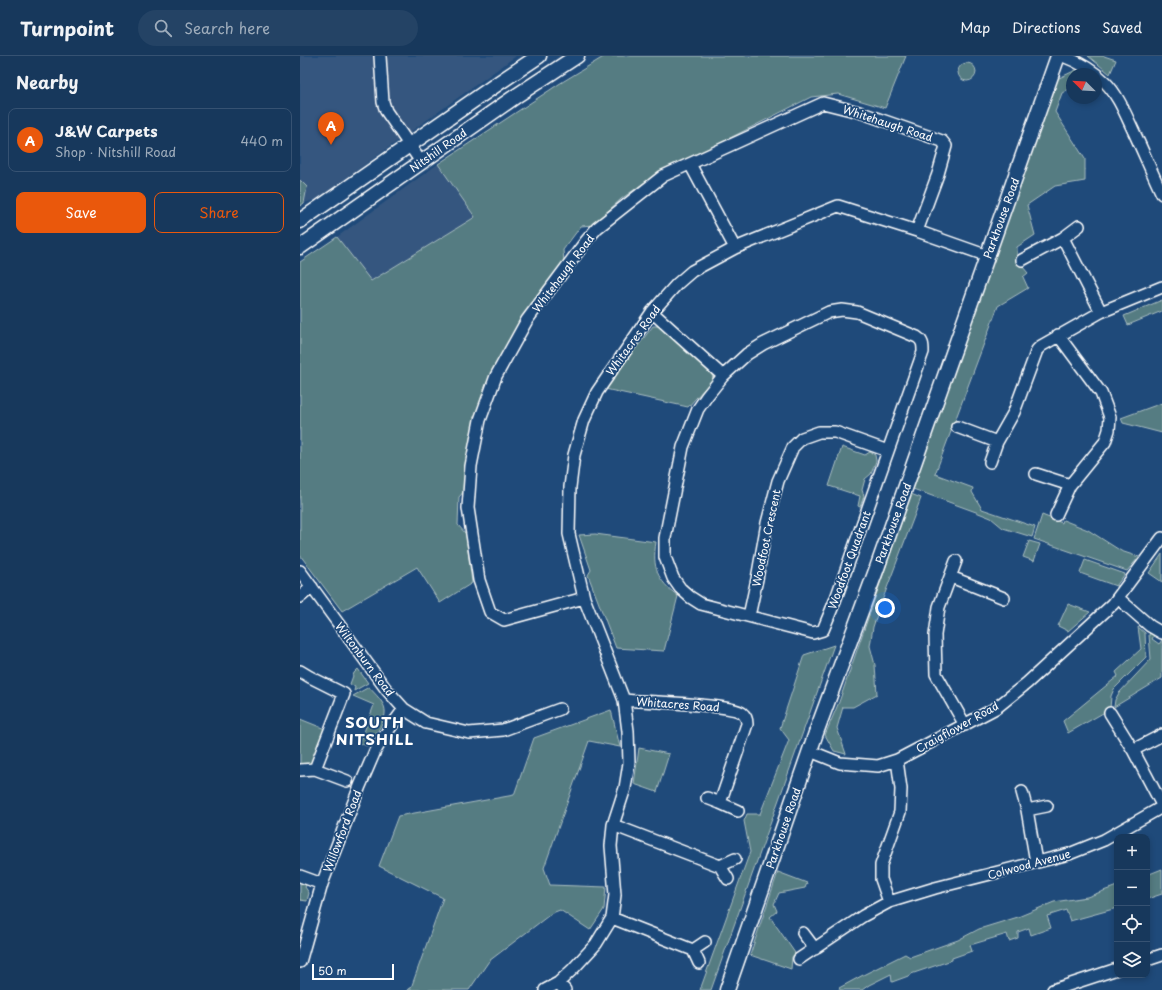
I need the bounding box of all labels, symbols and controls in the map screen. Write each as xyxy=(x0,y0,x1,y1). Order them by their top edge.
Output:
search box xyxy=(138,10,418,46)
text: Turnpoint xyxy=(20,14,114,42)
text: Search here xyxy=(184,16,270,39)
icon: search xyxy=(152,17,174,39)
text: Map xyxy=(960,17,990,38)
text: Directions xyxy=(1012,17,1080,38)
text: Saved xyxy=(1102,17,1142,38)
north arrow xyxy=(1066,68,1102,104)
text: Nearby xyxy=(16,69,78,95)
street label: Whitehaugh Road xyxy=(841,100,936,146)
pin: A xyxy=(318,112,344,145)
text: J&W Carpets xyxy=(55,119,158,142)
street label: Nitshill Road xyxy=(406,124,470,176)
text: A xyxy=(25,131,35,150)
text: 440 m xyxy=(240,131,283,150)
text: Shop · Nitshill Road xyxy=(55,142,176,161)
street label: Parkhouse Road xyxy=(979,175,1023,261)
button: Save xyxy=(16,192,146,233)
button: Share xyxy=(154,192,284,233)
street label: Whitehaugh Road xyxy=(528,230,598,316)
street label: Whitacres Road xyxy=(602,301,664,379)
street label: Parkhouse Road xyxy=(871,480,915,566)
street label: Woodfoot Crescent xyxy=(747,487,785,588)
street label: Woodfoot Quadrant xyxy=(823,508,875,612)
your location xyxy=(875,598,895,618)
street label: Wiltonburn Road xyxy=(331,618,399,700)
street label: Whitacres Road xyxy=(636,693,720,715)
street label: Craigflower Road xyxy=(912,697,1002,757)
district label: SOUTH NITSHILL xyxy=(336,710,414,750)
street label: Parkhouse Road xyxy=(761,785,805,871)
street label: Willowford Road xyxy=(318,787,366,875)
map controls xyxy=(1114,834,1150,978)
button: + xyxy=(1114,834,1150,870)
street label: Colwood Avenue xyxy=(986,845,1072,883)
button: − xyxy=(1114,870,1150,906)
button: locate xyxy=(1114,906,1150,942)
button: layers xyxy=(1114,942,1150,978)
scale bar xyxy=(312,962,394,981)
text: 50 m xyxy=(318,962,347,979)

